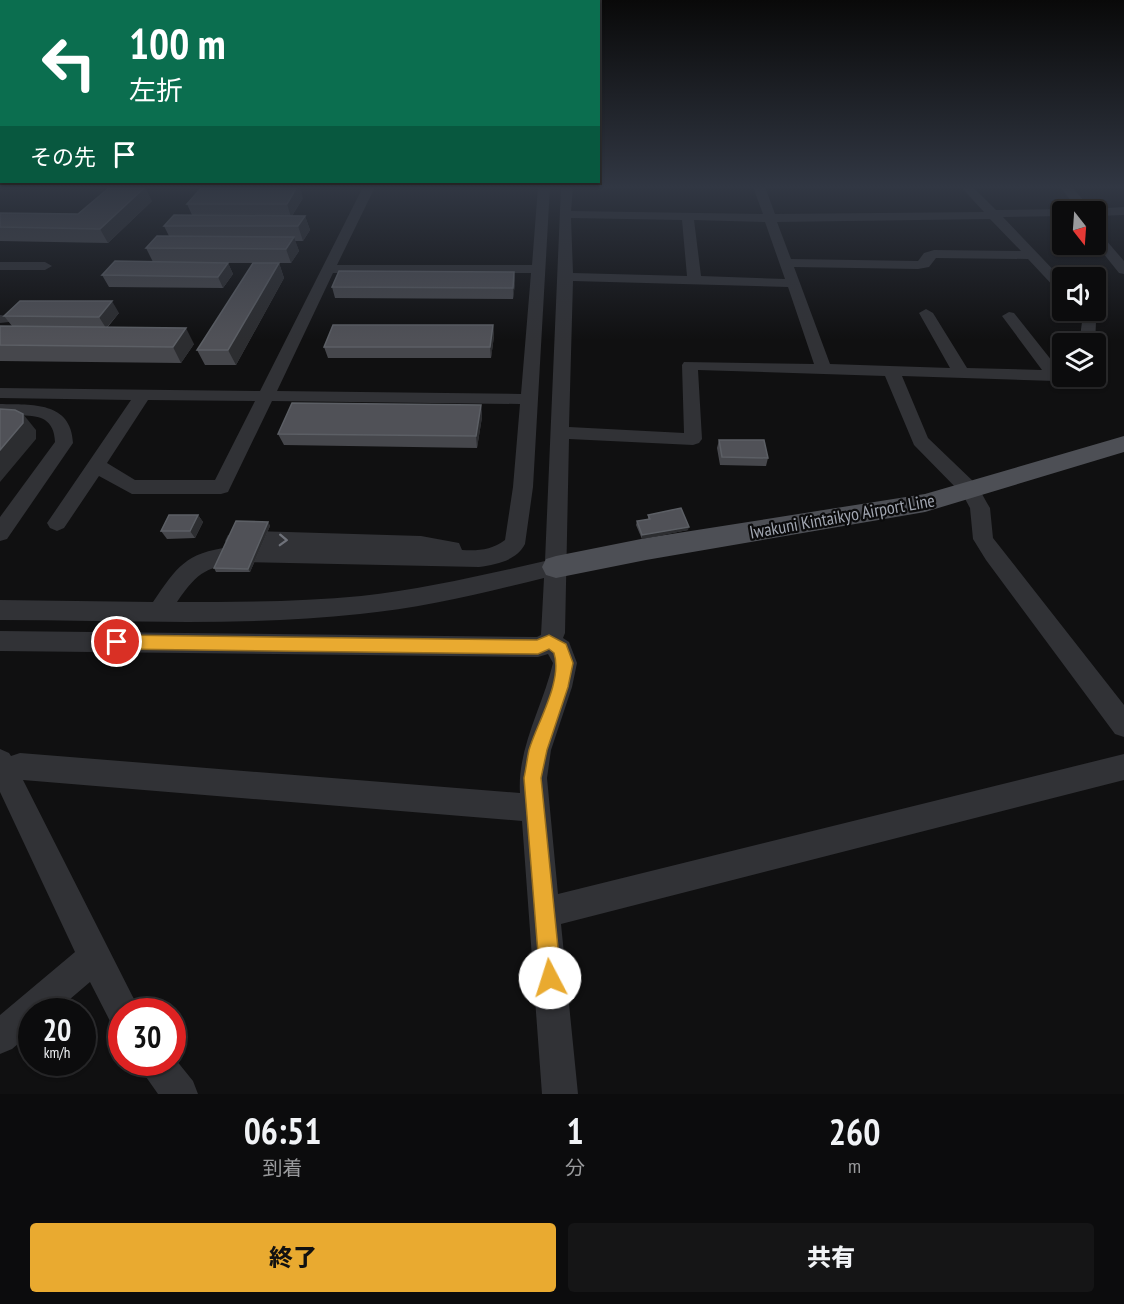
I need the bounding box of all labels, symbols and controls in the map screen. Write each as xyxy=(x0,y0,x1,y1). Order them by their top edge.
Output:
text: 100 m xyxy=(129,16,226,71)
icon: left xyxy=(30,24,108,102)
text: 左折 xyxy=(129,73,183,107)
icon: arrive xyxy=(108,138,141,171)
text: その先 xyxy=(30,143,96,171)
north arrow xyxy=(1052,201,1106,255)
map controls xyxy=(1052,201,1106,387)
button: sound xyxy=(1052,267,1106,321)
button: layers xyxy=(1052,333,1106,387)
street label: Iwakuni Kintaikyo Airport Line xyxy=(748,488,936,544)
one-way arrow xyxy=(279,534,288,547)
pin xyxy=(91,616,142,667)
icon: arrive xyxy=(100,625,133,658)
position arrow xyxy=(518,946,582,1010)
speed limit sign: 30 xyxy=(108,998,186,1076)
text: 20 xyxy=(43,1010,71,1049)
text: km/h xyxy=(44,1043,70,1062)
text: 06:51 xyxy=(244,1107,322,1154)
text: 1 xyxy=(567,1107,584,1154)
text: 260 xyxy=(829,1108,880,1155)
text: m xyxy=(848,1153,861,1179)
text: 到着 xyxy=(263,1155,303,1181)
text: 分 xyxy=(565,1155,585,1181)
button: 終了 xyxy=(30,1223,556,1292)
button: 共有 xyxy=(568,1223,1094,1292)

